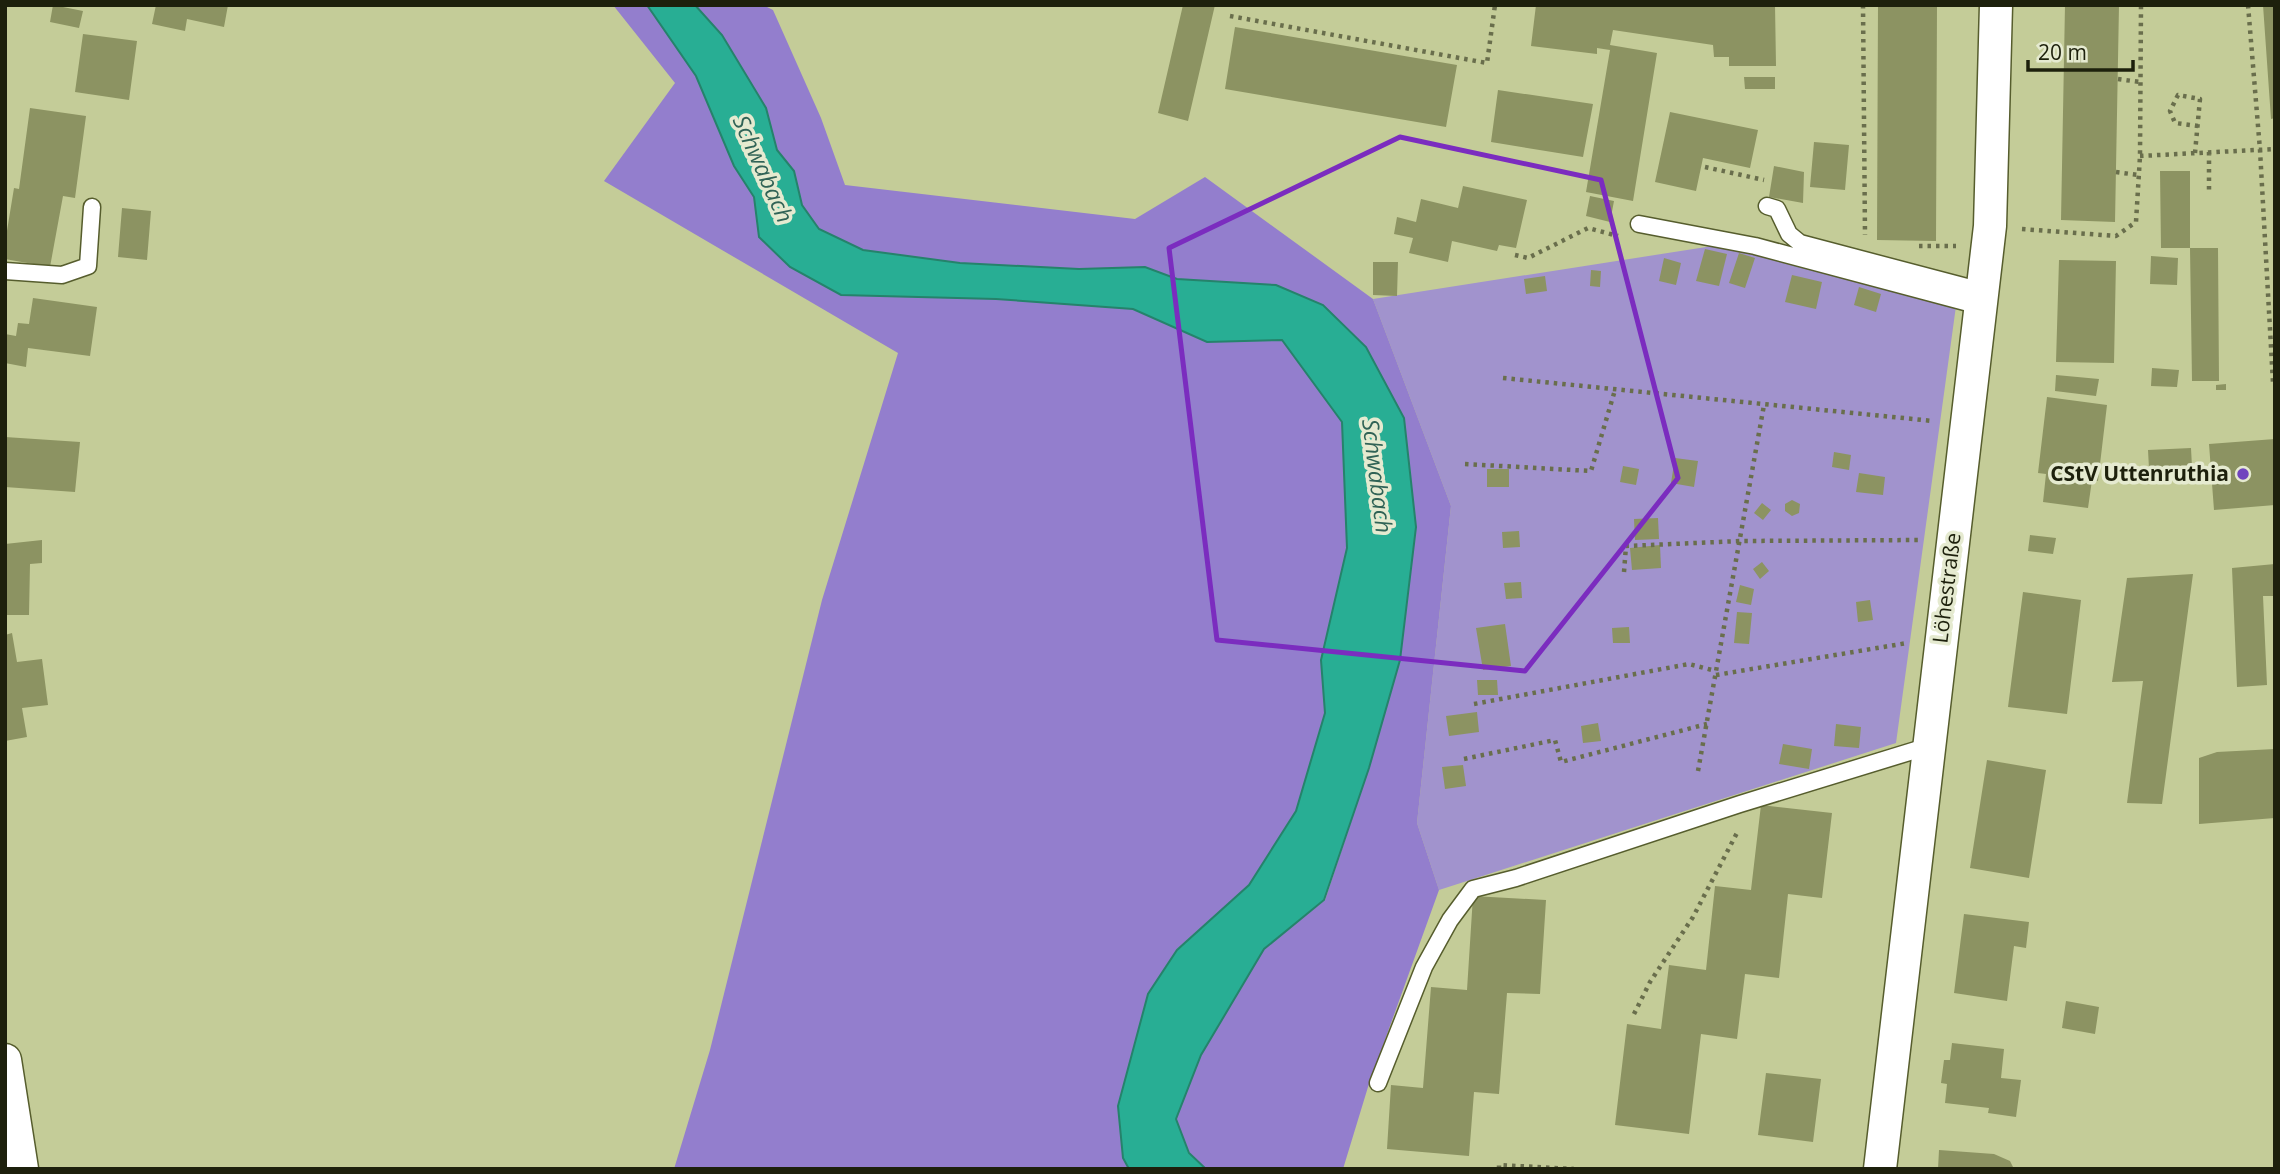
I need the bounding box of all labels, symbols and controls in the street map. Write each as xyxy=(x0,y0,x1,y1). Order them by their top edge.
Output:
scale bar xyxy=(2028,28,2133,72)
text: 20 m xyxy=(2038,38,2087,66)
water label: Schwabach xyxy=(726,110,802,227)
water label: Schwabach xyxy=(1355,417,1401,535)
place label: CStV Uttenruthia xyxy=(2050,459,2229,487)
marker: CStV Uttenruthia xyxy=(2235,466,2251,482)
street label: Löhestraße xyxy=(1925,531,1967,645)

